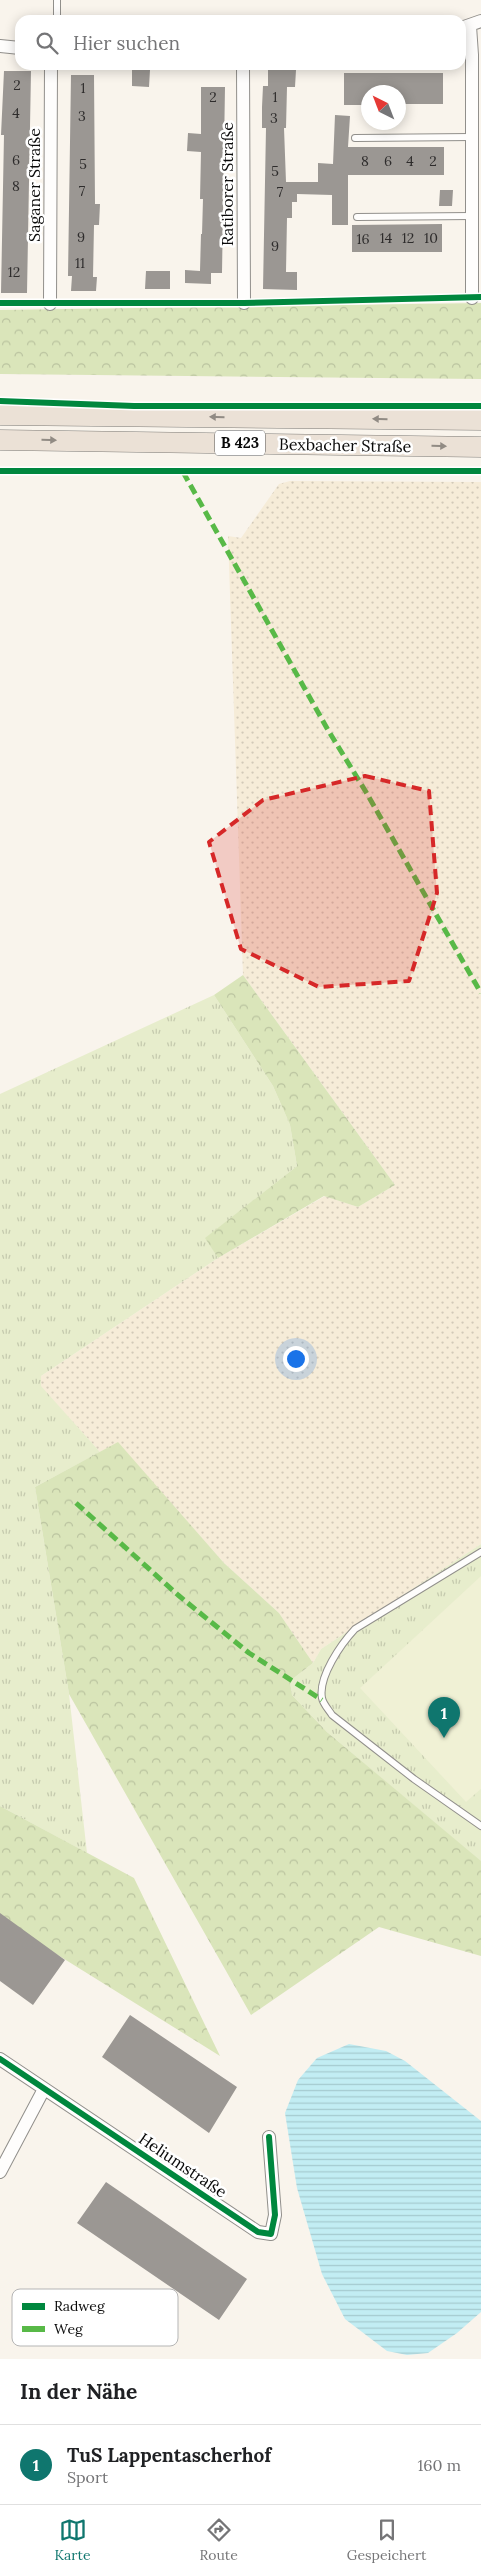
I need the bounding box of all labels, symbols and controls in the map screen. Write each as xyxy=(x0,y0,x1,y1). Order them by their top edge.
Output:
search box xyxy=(15,15,466,70)
icon: search xyxy=(33,29,61,57)
text: Hier suchen xyxy=(73,31,180,55)
house number: 2 xyxy=(13,76,21,94)
house number: 1 xyxy=(80,79,86,97)
north arrow xyxy=(361,85,406,130)
house number: 2 xyxy=(209,88,217,106)
house number: 1 xyxy=(272,88,278,106)
house number: 4 xyxy=(12,104,20,122)
house number: 3 xyxy=(78,107,86,125)
house number: 3 xyxy=(270,109,278,127)
street label: Ratiborer Straße xyxy=(217,122,237,246)
street label: Saganer Straße xyxy=(24,128,44,242)
house number: 6 xyxy=(12,151,20,169)
house number: 8 xyxy=(361,152,369,170)
house number: 6 xyxy=(384,152,392,170)
house number: 4 xyxy=(406,152,414,170)
house number: 2 xyxy=(429,152,437,170)
house number: 5 xyxy=(79,155,87,173)
house number: 5 xyxy=(271,162,279,180)
house number: 8 xyxy=(12,177,20,195)
house number: 7 xyxy=(79,182,86,200)
house number: 7 xyxy=(277,183,284,201)
house number: 9 xyxy=(77,228,85,246)
house number: 14 xyxy=(380,229,393,247)
house number: 12 xyxy=(402,229,414,247)
house number: 10 xyxy=(424,229,438,247)
house number: 16 xyxy=(356,230,370,248)
house number: 9 xyxy=(271,237,279,255)
house number: 11 xyxy=(75,254,85,272)
house number: 12 xyxy=(8,263,20,281)
one-way arrow xyxy=(209,413,225,421)
one-way arrow xyxy=(372,415,388,423)
road number: B 423 xyxy=(215,430,265,456)
street label: Bexbacher Straße xyxy=(279,434,412,456)
one-way arrow xyxy=(41,436,57,444)
one-way arrow xyxy=(431,443,447,451)
your location xyxy=(283,1346,309,1372)
pin: 1 xyxy=(428,1697,460,1738)
street label: Heliumstraße xyxy=(135,2128,231,2202)
legend xyxy=(12,2289,178,2346)
text: Radweg xyxy=(54,2297,105,2315)
text: Weg xyxy=(54,2320,83,2338)
text: In der Nähe xyxy=(20,2378,137,2405)
text: TuS Lappentascherhof xyxy=(67,2443,271,2467)
text: 1 xyxy=(33,2455,39,2475)
text: 160 m xyxy=(417,2455,461,2475)
text: Sport xyxy=(67,2467,108,2487)
tab: Karte xyxy=(55,2516,90,2564)
tab: Route xyxy=(200,2516,238,2564)
tab: Gespeichert xyxy=(347,2516,426,2564)

